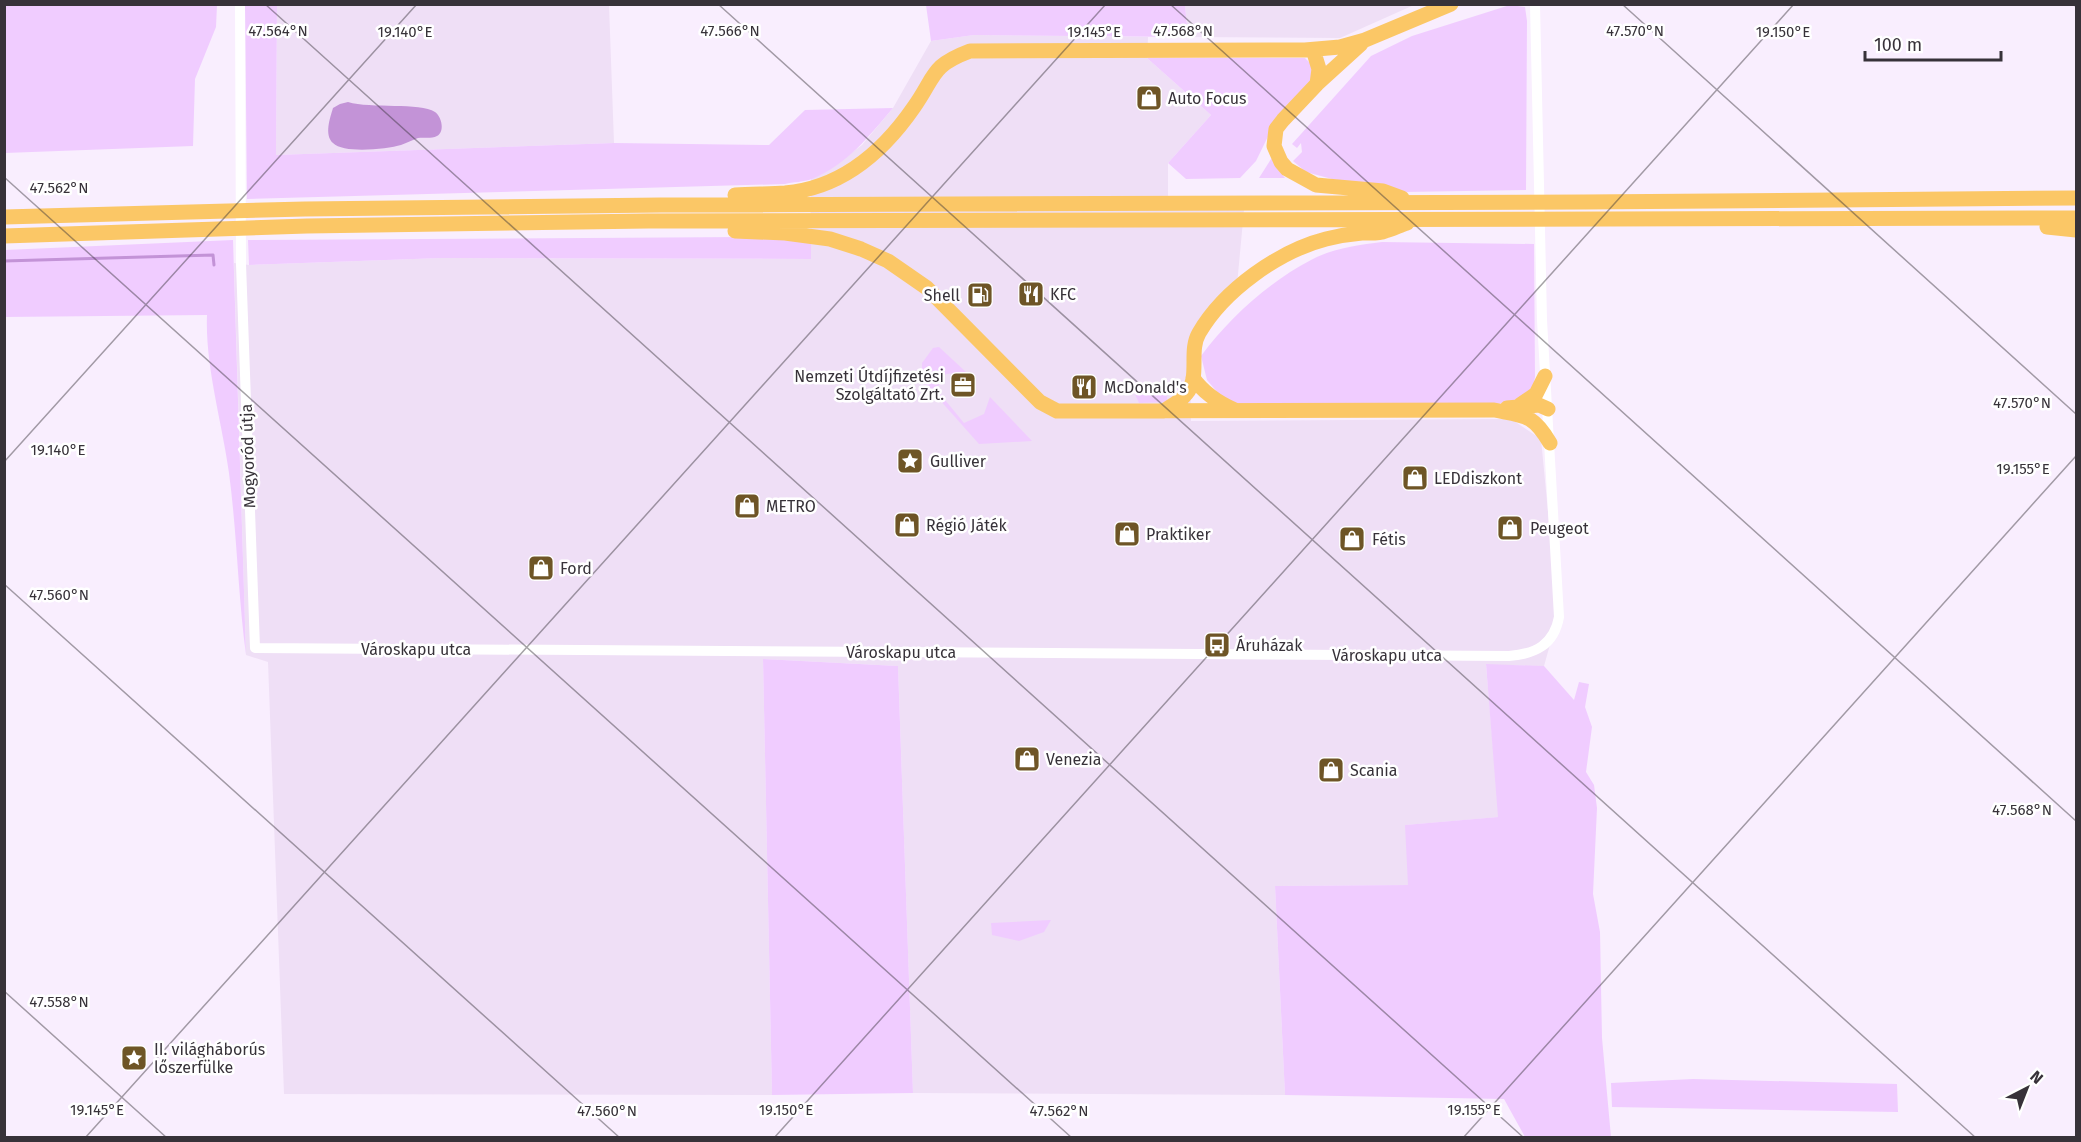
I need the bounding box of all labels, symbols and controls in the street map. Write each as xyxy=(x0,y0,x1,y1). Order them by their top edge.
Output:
text: 47.564°N xyxy=(248,22,308,40)
text: 47.566°N xyxy=(700,22,760,40)
text: 47.568°N xyxy=(1153,22,1213,40)
text: 47.570°N xyxy=(1606,22,1664,40)
text: 19.140°E xyxy=(377,23,433,41)
text: 19.145°E xyxy=(1067,23,1121,41)
text: 19.150°E xyxy=(1756,23,1810,41)
scale bar xyxy=(1865,24,2002,62)
text: 100 m xyxy=(1874,34,1922,56)
shop icon: Auto Focus xyxy=(1134,83,1164,113)
place label: Auto Focus xyxy=(1168,89,1247,108)
text: 47.562°N xyxy=(30,179,88,197)
restaurant icon: KFC xyxy=(1016,279,1046,309)
fuel station icon: Shell xyxy=(965,280,995,310)
place label: KFC xyxy=(1050,285,1076,304)
place label: Shell xyxy=(924,286,960,305)
place label: Nemzeti Útdíjfizetési Szolgáltató Zrt. xyxy=(794,366,944,404)
office icon: Nemzeti Útdíjfizetési Szolgáltató Zrt. xyxy=(948,370,978,400)
restaurant icon: McDonald's xyxy=(1069,372,1099,402)
place label: McDonald's xyxy=(1104,378,1187,397)
text: 47.570°N xyxy=(1993,394,2051,412)
street label: Mogyoród útja xyxy=(237,404,259,508)
text: 19.140°E xyxy=(30,441,86,459)
place icon: Gulliver xyxy=(895,446,925,476)
place label: Gulliver xyxy=(930,452,987,471)
text: 19.155°E xyxy=(1996,460,2050,478)
shop icon: LEDdiszkont xyxy=(1400,463,1430,493)
place label: LEDdiszkont xyxy=(1434,469,1522,488)
shop icon: METRO xyxy=(732,491,762,521)
place label: METRO xyxy=(766,497,816,516)
shop icon: Régió Játék xyxy=(892,510,922,540)
shop icon: Peugeot xyxy=(1495,513,1525,543)
place label: Régió Játék xyxy=(926,516,1007,535)
shop icon: Praktiker xyxy=(1112,519,1142,549)
place label: Peugeot xyxy=(1530,519,1589,538)
shop icon: Fétis xyxy=(1337,524,1367,554)
place label: Praktiker xyxy=(1146,525,1212,544)
place label: Fétis xyxy=(1372,530,1406,549)
shop icon: Ford xyxy=(526,553,556,583)
place label: Ford xyxy=(560,559,592,578)
text: 47.560°N xyxy=(29,586,89,604)
bus stop icon: Áruházak xyxy=(1202,630,1232,660)
place label: Áruházak xyxy=(1236,635,1303,655)
street label: Városkapu utca xyxy=(361,640,471,659)
street label: Városkapu utca xyxy=(846,643,956,662)
street label: Városkapu utca xyxy=(1332,646,1442,665)
shop icon: Venezia xyxy=(1012,744,1042,774)
place label: Venezia xyxy=(1046,750,1101,769)
shop icon: Scania xyxy=(1316,755,1346,785)
place label: Scania xyxy=(1350,761,1398,780)
text: 47.568°N xyxy=(1992,801,2052,819)
text: 47.558°N xyxy=(29,993,89,1011)
place label: II. világháborús lőszerfülke xyxy=(154,1040,265,1077)
place icon: II. világháborús lőszerfülke xyxy=(119,1043,149,1073)
north arrow xyxy=(1997,1058,2057,1118)
text: N xyxy=(2026,1067,2047,1088)
text: 19.145°E xyxy=(70,1101,124,1119)
text: 19.150°E xyxy=(759,1101,813,1119)
text: 19.155°E xyxy=(1447,1101,1501,1119)
text: 47.560°N xyxy=(577,1102,637,1120)
text: 47.562°N xyxy=(1030,1102,1088,1120)

